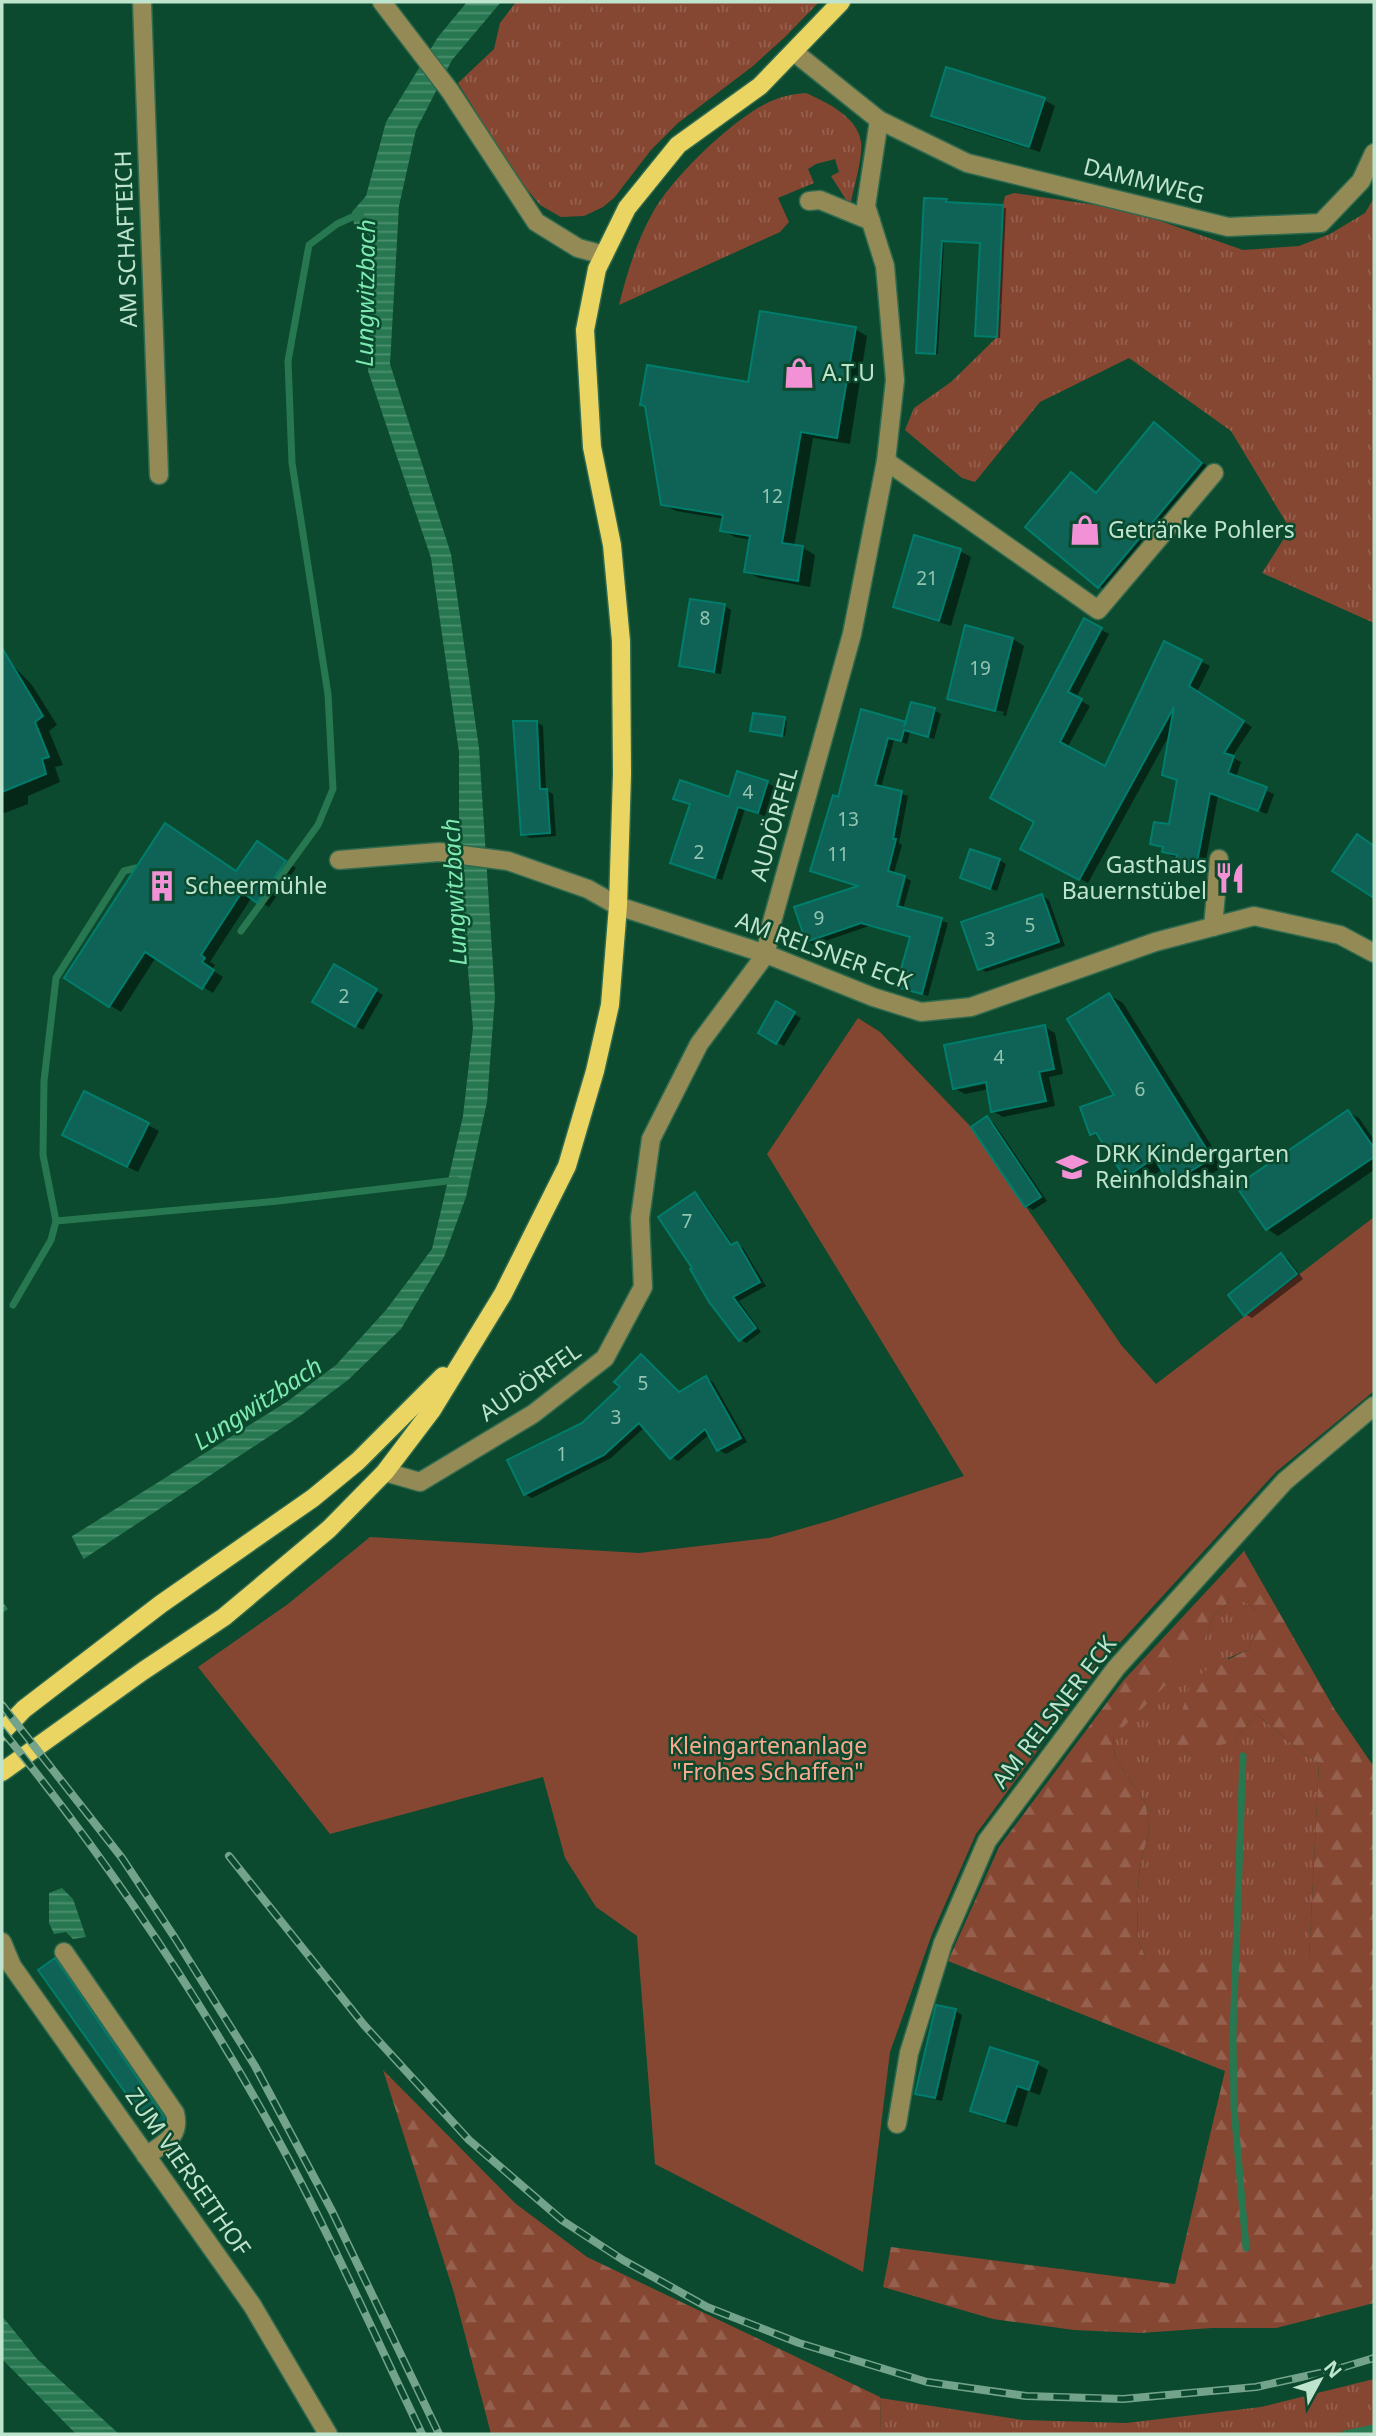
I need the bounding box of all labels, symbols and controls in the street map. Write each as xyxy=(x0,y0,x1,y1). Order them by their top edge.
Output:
street label: AM SCHAFTEICH xyxy=(106,150,144,328)
street label: DAMMWEG xyxy=(1080,150,1208,211)
water label: Lungwitzbach xyxy=(347,219,382,367)
shop icon: A.T.U xyxy=(782,356,816,390)
place label: A.T.U xyxy=(822,356,875,388)
house number: 12 xyxy=(761,483,783,509)
shop icon: Getränke Pohlers xyxy=(1068,513,1102,547)
place label: Getränke Pohlers xyxy=(1108,513,1295,545)
house number: 21 xyxy=(916,565,938,591)
house number: 8 xyxy=(700,605,710,631)
house number: 19 xyxy=(969,655,991,681)
street label: AUDÖRFEL xyxy=(741,763,805,885)
house number: 4 xyxy=(743,779,754,805)
house number: 13 xyxy=(837,806,859,832)
water label: Lungwitzbach xyxy=(433,817,474,967)
house number: 2 xyxy=(694,839,704,865)
house number: 11 xyxy=(827,841,849,867)
place label: Gasthaus Bauernstübel xyxy=(1062,848,1207,906)
restaurant icon: Gasthaus Bauernstübel xyxy=(1213,861,1247,895)
building icon: Scheermühle xyxy=(145,869,179,903)
place label: Scheermühle xyxy=(185,869,327,901)
street label: AM RELSNER ECK xyxy=(732,903,918,997)
house number: 9 xyxy=(814,905,824,931)
house number: 5 xyxy=(1025,912,1035,938)
house number: 3 xyxy=(985,926,995,952)
house number: 2 xyxy=(339,983,349,1009)
house number: 4 xyxy=(994,1044,1005,1070)
house number: 6 xyxy=(1135,1076,1145,1102)
place label: DRK Kindergarten Reinholdshain xyxy=(1095,1137,1289,1195)
school or university icon: DRK Kindergarten Reinholdshain xyxy=(1055,1150,1089,1184)
house number: 7 xyxy=(682,1208,692,1234)
street label: AUDÖRFEL xyxy=(472,1334,587,1428)
water label: Lungwitzbach xyxy=(186,1349,328,1457)
house number: 5 xyxy=(638,1370,648,1396)
house number: 3 xyxy=(611,1404,621,1430)
house number: 1 xyxy=(557,1441,567,1467)
street label: AM RELSNER ECK xyxy=(984,1628,1123,1794)
park label: Kleingartenanlage "Frohes Schaffen" xyxy=(669,1729,867,1787)
street label: ZUM VIERSEITHOF xyxy=(119,2081,259,2262)
north arrow xyxy=(1285,2345,1355,2415)
text: N xyxy=(1318,2355,1348,2383)

